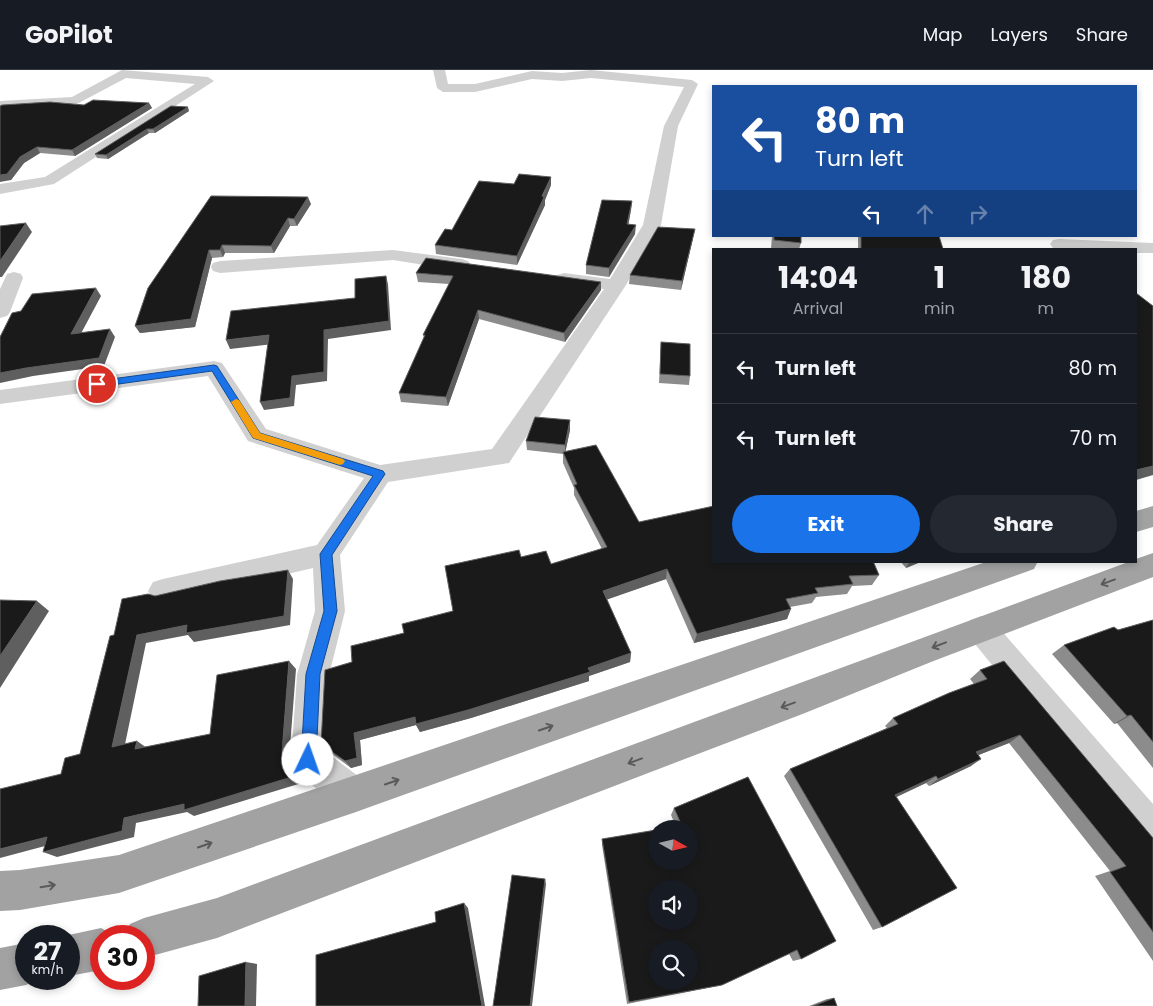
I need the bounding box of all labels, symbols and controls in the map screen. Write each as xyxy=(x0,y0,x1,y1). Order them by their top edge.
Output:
text: GoPilot xyxy=(25,18,113,51)
text: Map xyxy=(923,22,963,47)
text: Layers xyxy=(991,22,1048,47)
text: Share xyxy=(1076,22,1128,47)
text: 80 m xyxy=(815,96,905,145)
icon: left xyxy=(732,105,797,170)
text: Turn left xyxy=(815,143,903,174)
icon: left xyxy=(858,200,886,228)
icon: ahead xyxy=(911,200,939,228)
icon: right xyxy=(964,200,992,228)
text: 14:04 xyxy=(778,256,858,299)
text: 1 xyxy=(934,256,945,299)
text: 180 xyxy=(1021,256,1071,299)
text: Arrival xyxy=(793,297,843,320)
text: min xyxy=(924,297,955,320)
text: m xyxy=(1038,297,1054,320)
icon: left xyxy=(732,355,760,383)
text: Turn left xyxy=(775,355,856,382)
text: 80 m xyxy=(1068,355,1117,382)
pin xyxy=(76,363,118,405)
icon: arrive xyxy=(83,370,111,398)
icon: left xyxy=(732,425,760,453)
text: Turn left xyxy=(775,425,856,452)
text: 70 m xyxy=(1070,425,1117,452)
button: Exit xyxy=(732,495,920,553)
button: Share xyxy=(930,495,1117,553)
one-way arrow xyxy=(1100,578,1116,587)
one-way arrow xyxy=(932,641,947,650)
one-way arrow xyxy=(781,701,796,710)
one-way arrow xyxy=(537,723,553,732)
position arrow xyxy=(281,733,333,785)
one-way arrow xyxy=(628,757,644,766)
one-way arrow xyxy=(384,777,400,786)
north arrow xyxy=(648,820,698,870)
map controls xyxy=(648,820,698,990)
one-way arrow xyxy=(197,840,212,849)
one-way arrow xyxy=(40,880,56,890)
button: sound xyxy=(648,880,698,930)
speed limit sign: 30 xyxy=(90,925,155,990)
text: 27 xyxy=(34,934,61,969)
button: search xyxy=(648,940,698,990)
text: km/h xyxy=(32,961,63,978)

